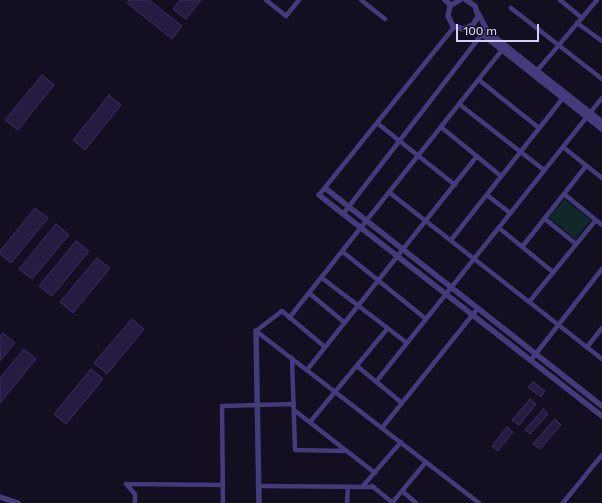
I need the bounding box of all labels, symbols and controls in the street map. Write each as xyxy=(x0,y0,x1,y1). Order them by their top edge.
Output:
scale bar xyxy=(458,16,541,42)
text: 100 m xyxy=(463,24,497,38)

